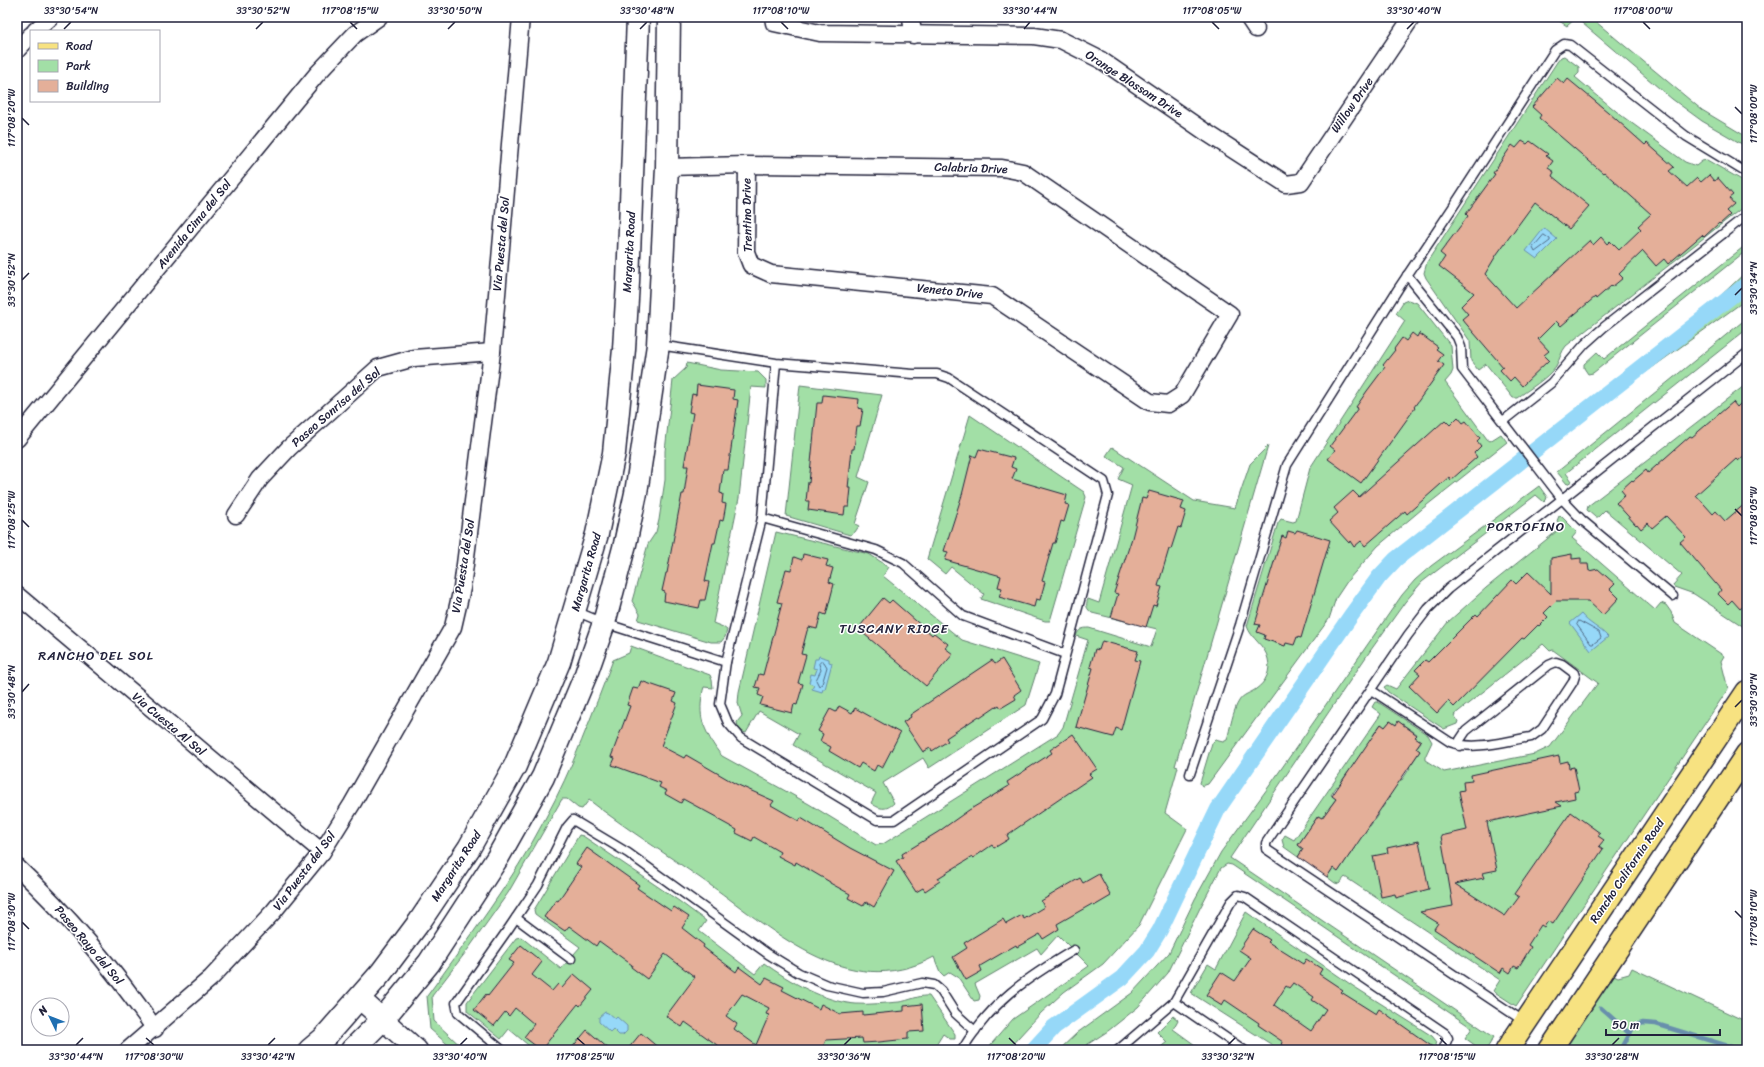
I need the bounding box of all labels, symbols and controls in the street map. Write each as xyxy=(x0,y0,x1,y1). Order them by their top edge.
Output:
text: 33°30'54"N xyxy=(44,2,98,20)
text: 33°30'52"N xyxy=(236,2,290,20)
text: 117°08'15"W xyxy=(322,2,379,20)
text: 33°30'50"N xyxy=(428,2,482,20)
text: 33°30'48"N xyxy=(620,2,674,20)
text: 117°08'10"W xyxy=(752,2,810,20)
text: 33°30'44"N xyxy=(1003,2,1057,20)
text: 117°08'05"W xyxy=(1183,2,1242,20)
text: 33°30'40"N xyxy=(1387,2,1441,20)
text: 117°08'00"W xyxy=(1613,2,1673,20)
legend xyxy=(30,30,160,102)
text: Road xyxy=(66,35,93,57)
street label: Orange Blossom Drive xyxy=(1081,44,1188,124)
text: Park xyxy=(66,55,91,77)
street label: Willow Drive xyxy=(1325,72,1379,138)
text: Building xyxy=(66,75,109,97)
text: 117°08'00"W xyxy=(1745,84,1763,144)
text: 117°08'20"W xyxy=(3,88,21,147)
street label: Calabria Drive xyxy=(934,156,1008,180)
street label: Avenida Cima del Sol xyxy=(150,174,237,274)
street label: Trentino Drive xyxy=(735,178,759,252)
street label: Via Puesta del Sol xyxy=(486,195,516,292)
street label: Margarita Road xyxy=(616,210,642,293)
text: 33°30'52"N xyxy=(3,253,21,307)
text: 33°30'34"N xyxy=(1745,261,1763,315)
street label: Veneto Drive xyxy=(916,277,984,305)
street label: Paseo Sonrisa del Sol xyxy=(286,361,386,452)
text: 117°08'05"W xyxy=(1745,486,1763,545)
text: 117°08'25"W xyxy=(3,491,21,549)
district label: PORTOFINO xyxy=(1487,515,1565,538)
street label: Via Puesta del Sol xyxy=(445,517,481,615)
street label: Margarita Road xyxy=(564,529,608,614)
district label: TUSCANY RIDGE xyxy=(839,617,949,640)
district label: RANCHO DEL SOL xyxy=(38,644,154,667)
text: 33°30'48"N xyxy=(3,665,21,719)
text: 33°30'30"N xyxy=(1745,673,1763,727)
street label: Via Cuesta Al Sol xyxy=(127,686,211,762)
street label: Rancho California Road xyxy=(1584,813,1671,928)
street label: Margarita Road xyxy=(425,825,488,906)
street label: Via Puesta del Sol xyxy=(267,826,342,915)
text: 117°08'10"W xyxy=(1745,889,1763,947)
text: 117°08'30"W xyxy=(3,893,21,951)
street label: Paseo Rayo del Sol xyxy=(49,900,129,990)
north arrow xyxy=(30,997,70,1037)
text: N xyxy=(33,1001,53,1021)
scale bar xyxy=(1606,1011,1720,1037)
text: 50 m xyxy=(1612,1014,1639,1036)
text: 33°30'44"N xyxy=(49,1048,103,1066)
text: 117°08'30"W xyxy=(125,1048,183,1066)
text: 33°30'42"N xyxy=(241,1048,295,1066)
text: 33°30'40"N xyxy=(433,1048,487,1066)
text: 117°08'25"W xyxy=(556,1048,614,1066)
text: 33°30'36"N xyxy=(817,1048,871,1066)
text: 117°08'20"W xyxy=(987,1048,1046,1066)
text: 33°30'32"N xyxy=(1201,1048,1255,1066)
text: 117°08'15"W xyxy=(1419,1048,1476,1066)
text: 33°30'28"N xyxy=(1585,1048,1639,1066)

